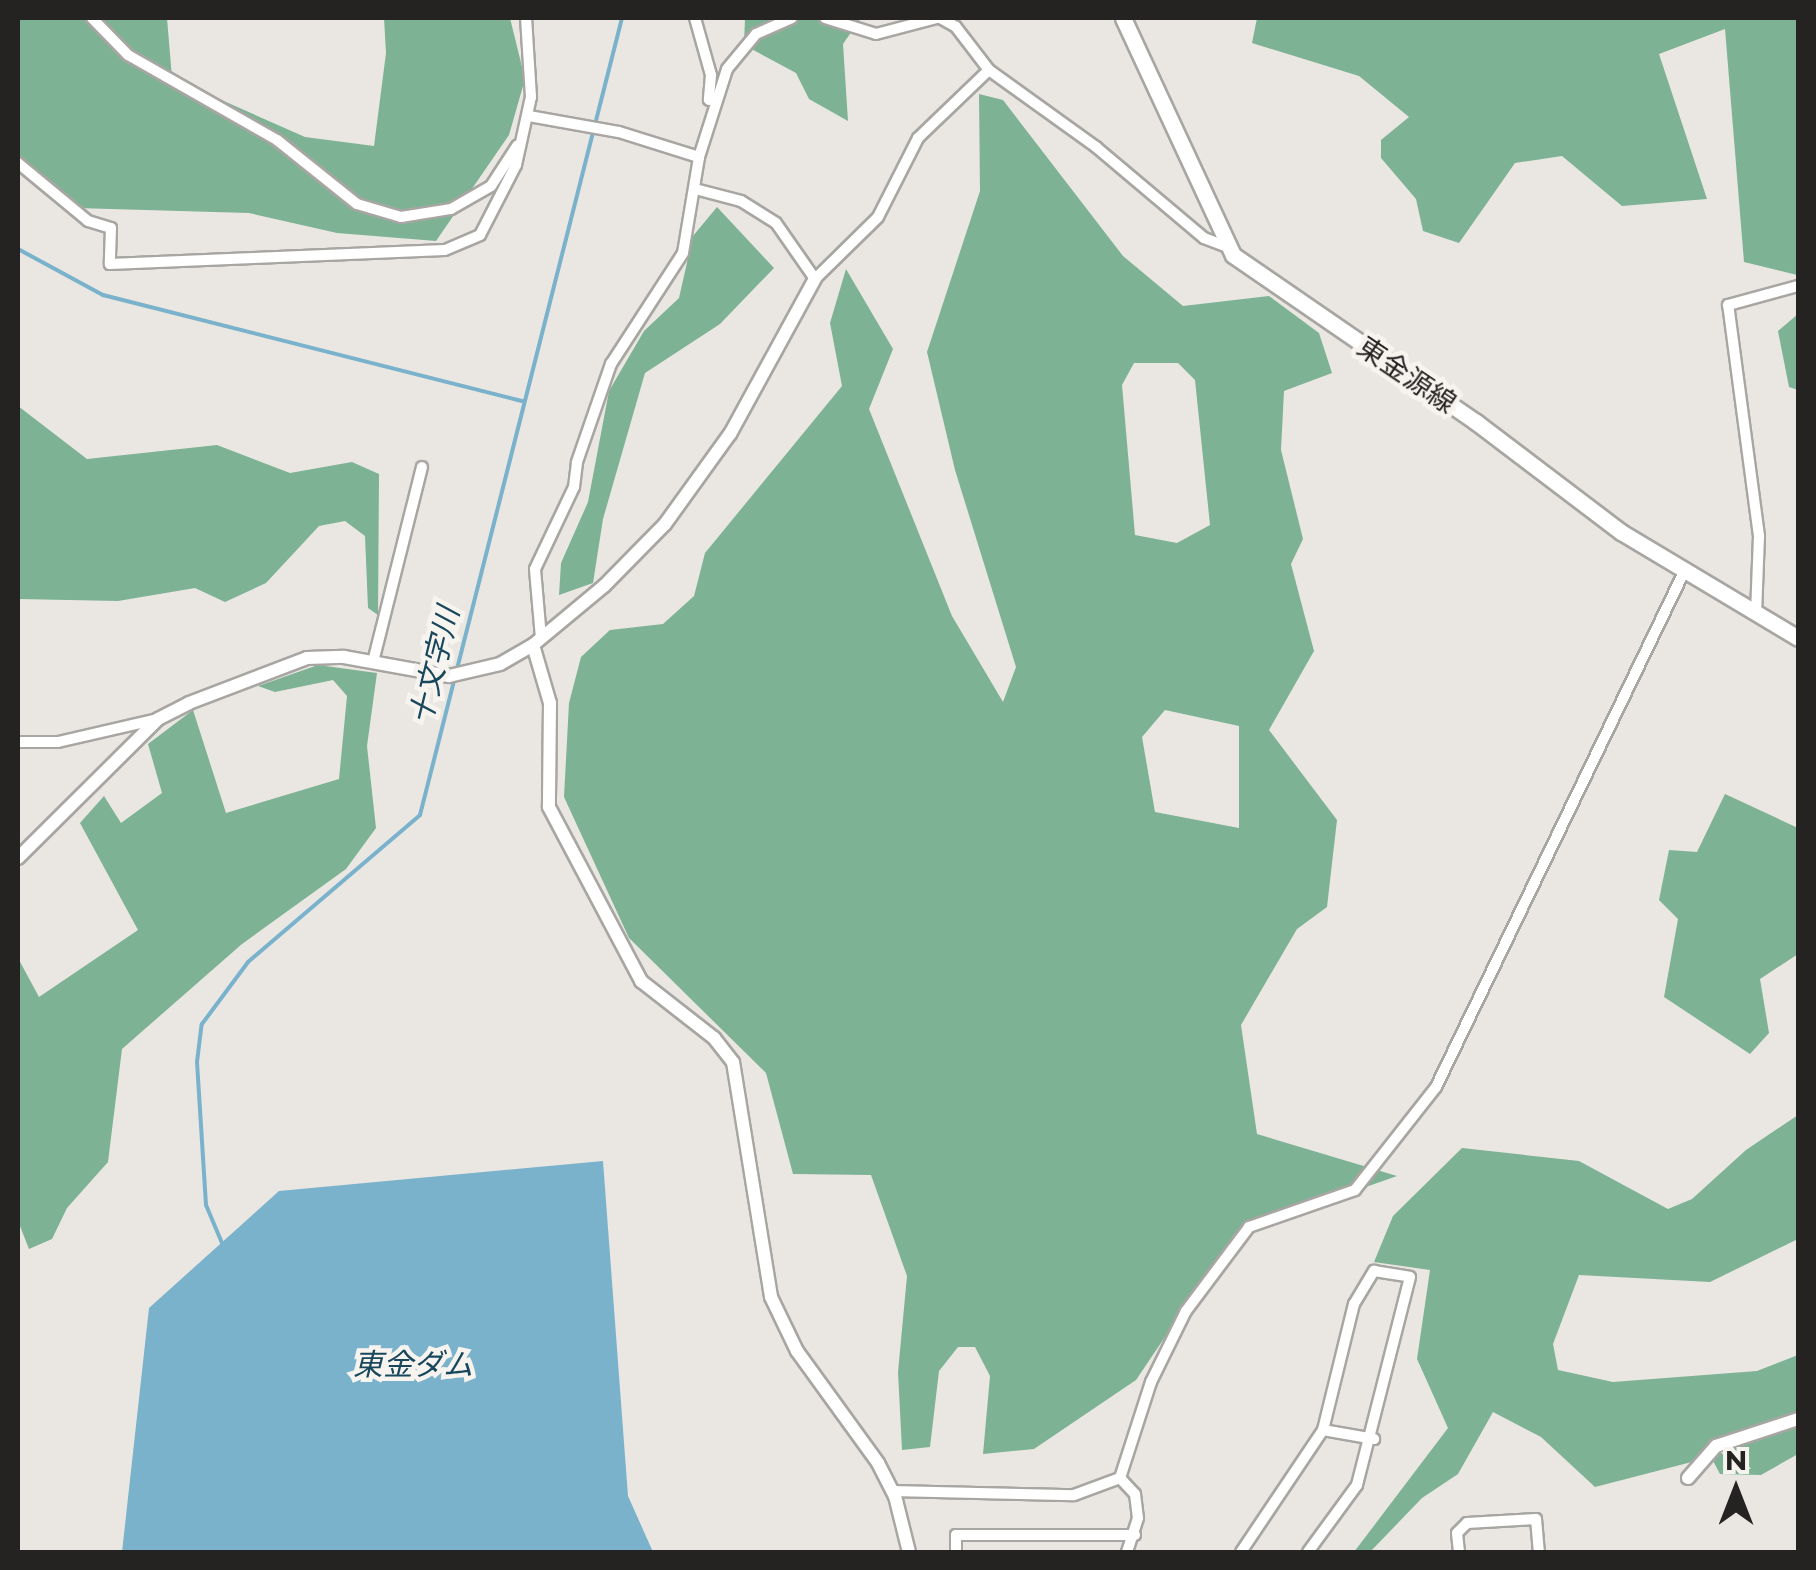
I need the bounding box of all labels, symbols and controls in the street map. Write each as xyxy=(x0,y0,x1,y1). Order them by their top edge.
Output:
street label: 東金源線 xyxy=(1351,330,1463,420)
water label: 十文字川 xyxy=(403,603,467,729)
water label: 東金ダム xyxy=(353,1347,473,1383)
north arrow xyxy=(1686,1440,1786,1540)
text: N xyxy=(1725,1443,1747,1477)

